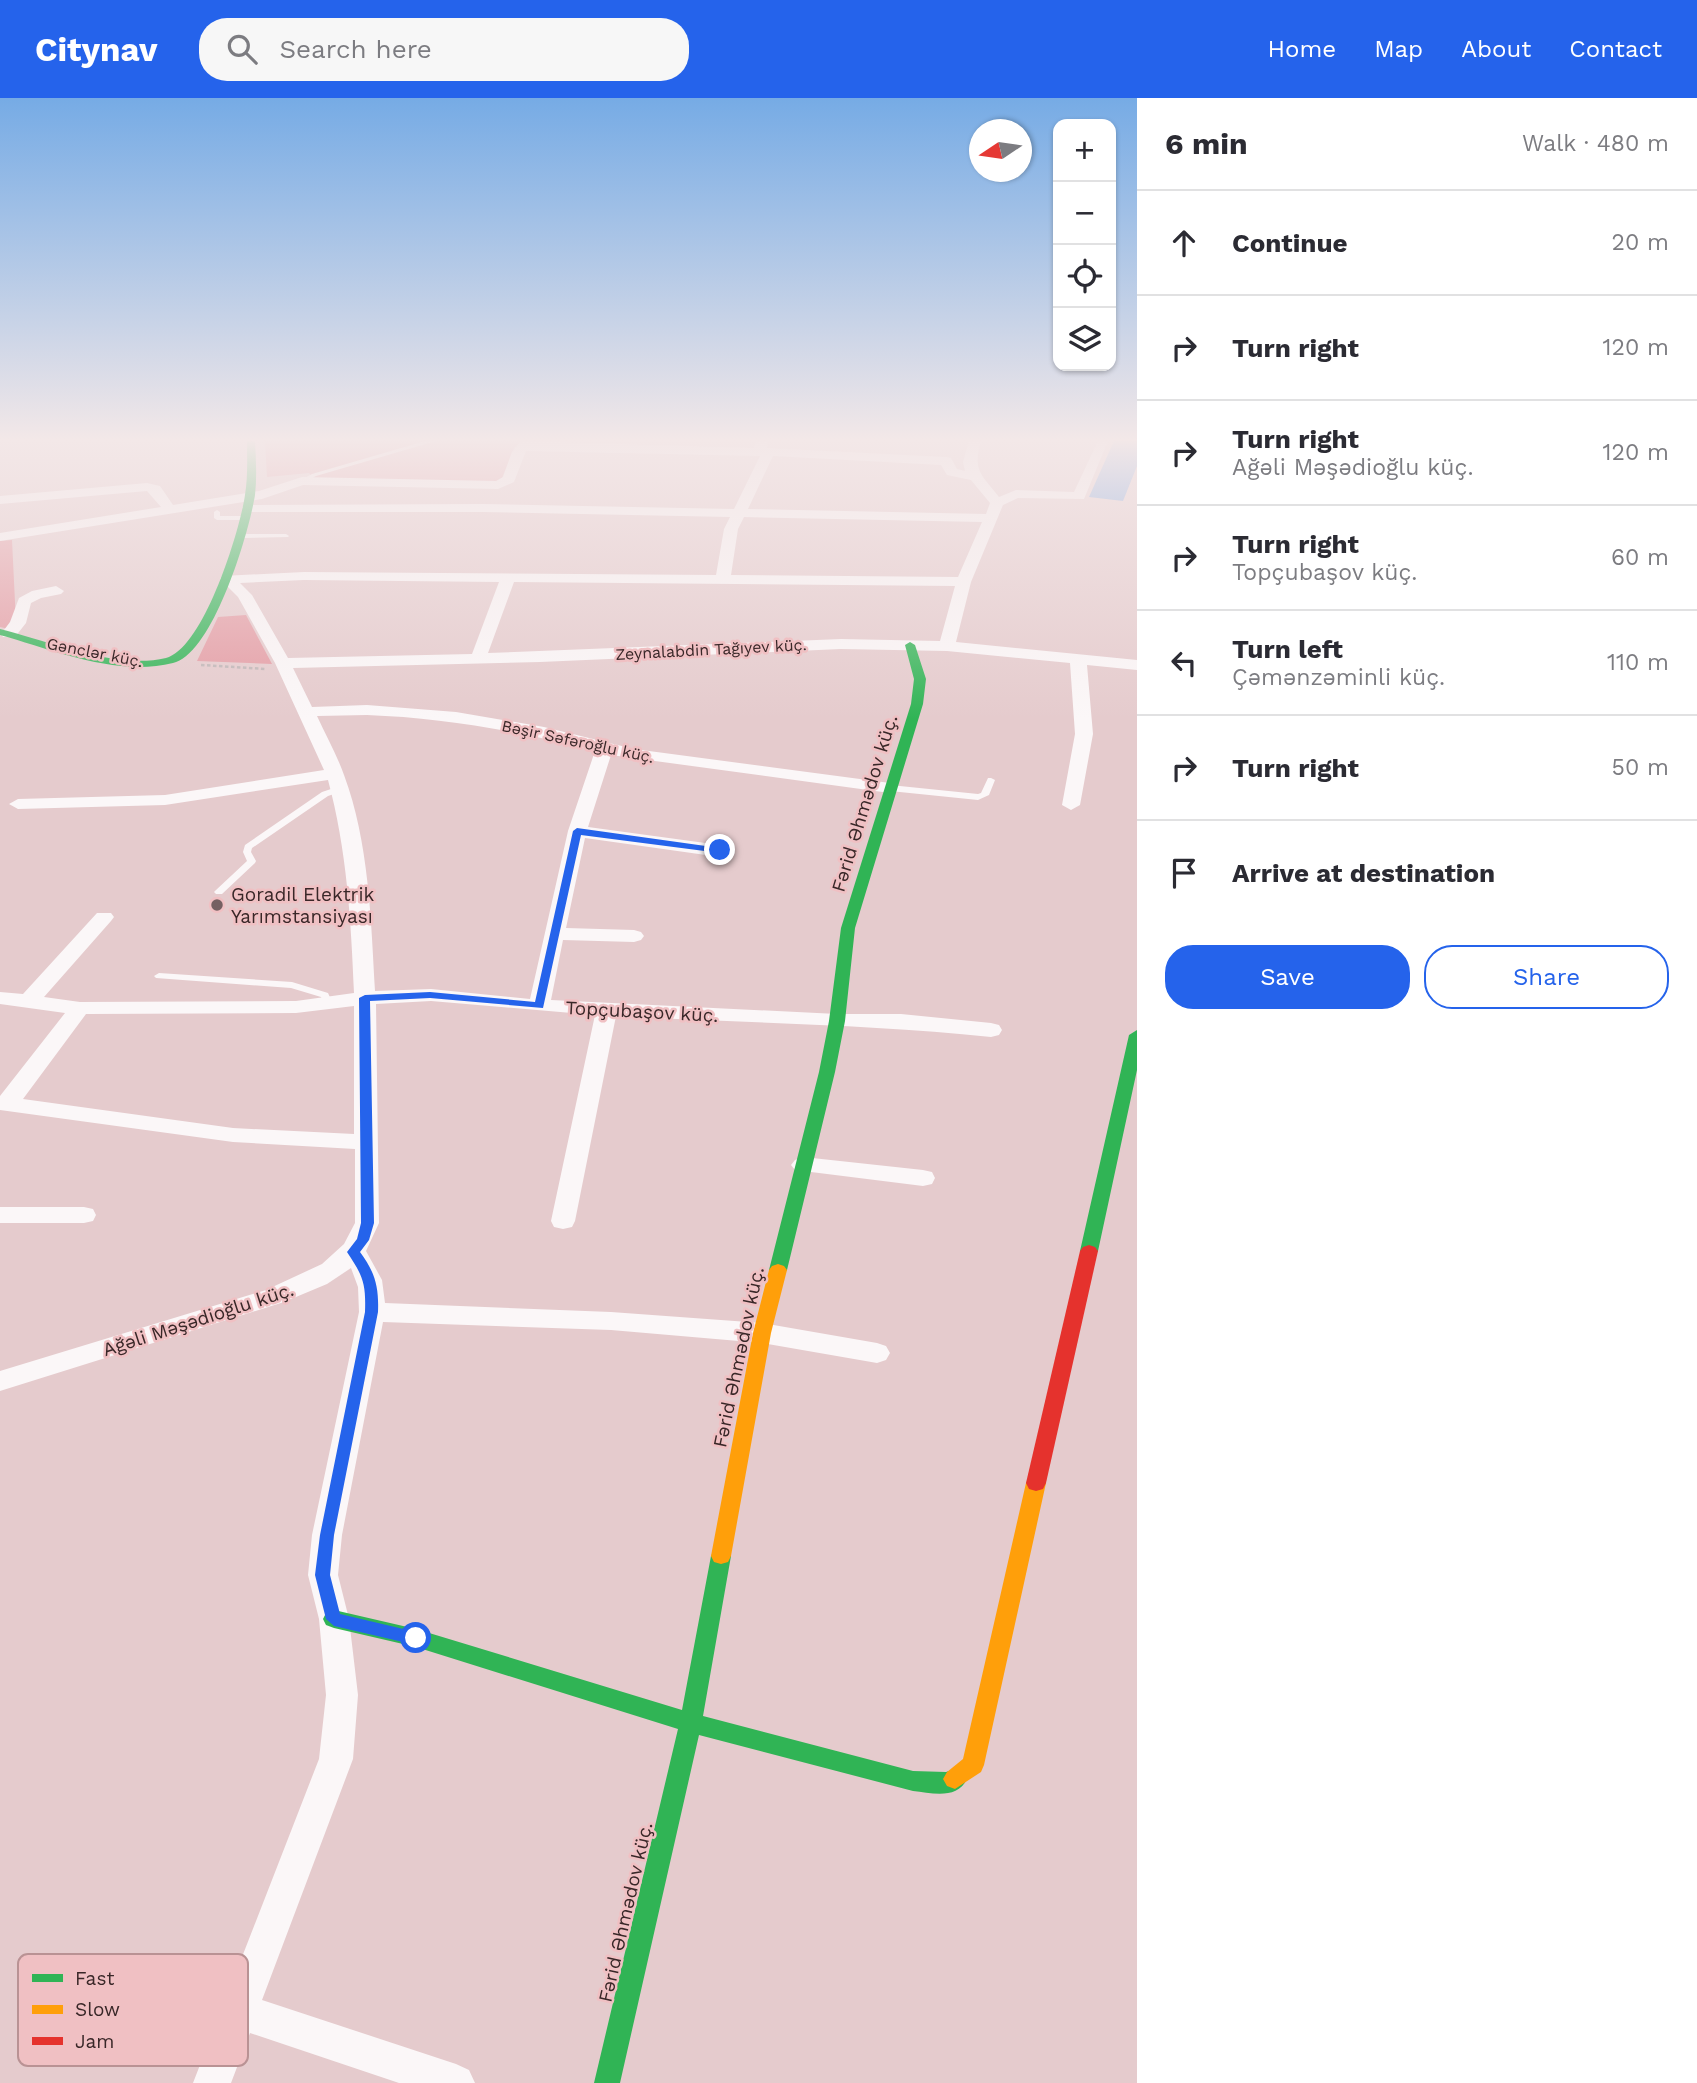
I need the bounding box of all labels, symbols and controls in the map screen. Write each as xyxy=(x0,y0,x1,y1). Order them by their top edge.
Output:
search box xyxy=(199,18,689,81)
text: Citynav xyxy=(35,30,157,69)
icon: search xyxy=(223,30,261,68)
text: Search here xyxy=(279,34,432,64)
text: Home xyxy=(1268,35,1336,63)
text: Map xyxy=(1374,35,1423,63)
text: About xyxy=(1461,35,1531,63)
text: Contact xyxy=(1569,35,1662,63)
north arrow xyxy=(969,119,1032,182)
map controls xyxy=(1053,119,1116,371)
button: + xyxy=(1053,119,1116,182)
text: 6 min xyxy=(1165,126,1248,161)
text: Walk · 480 m xyxy=(1522,130,1669,157)
button: − xyxy=(1053,182,1116,245)
icon: ahead xyxy=(1165,224,1203,262)
text: Continue xyxy=(1232,228,1348,258)
text: 20 m xyxy=(1612,229,1669,256)
button: locate xyxy=(1053,245,1116,308)
button: layers xyxy=(1053,308,1116,371)
icon: right xyxy=(1165,329,1203,367)
text: Turn right xyxy=(1232,333,1359,363)
text: 120 m xyxy=(1603,334,1669,361)
text: Turn right xyxy=(1232,424,1359,454)
icon: right xyxy=(1165,434,1203,472)
text: 120 m xyxy=(1603,439,1669,466)
text: Ağəli Məşədioğlu küç. xyxy=(1232,454,1474,481)
text: Turn right xyxy=(1232,529,1359,559)
icon: right xyxy=(1165,539,1203,577)
text: 60 m xyxy=(1611,544,1669,571)
text: Topçubaşov küç. xyxy=(1232,559,1417,586)
street label: Gənclər küç. xyxy=(45,634,145,671)
text: Turn left xyxy=(1232,634,1343,664)
street label: Zeynalabdin Tağıyev küç. xyxy=(615,635,807,664)
icon: left xyxy=(1165,644,1203,682)
text: 110 m xyxy=(1607,649,1669,676)
text: Çəmənzəminli küç. xyxy=(1232,664,1445,691)
street label: Fərid Əhmədov küç. xyxy=(827,712,902,895)
street label: Bəşir Səfəroğlu küç. xyxy=(500,716,656,767)
icon: right xyxy=(1165,749,1203,787)
text: Turn right xyxy=(1232,753,1359,783)
text: 50 m xyxy=(1612,754,1669,781)
route end xyxy=(704,834,735,865)
icon: arrive xyxy=(1165,854,1203,892)
text: Arrive at destination xyxy=(1232,858,1495,888)
place label: Goradil Elektrik Yarımstansiyası xyxy=(231,883,374,928)
marker: Goradil Elektrik Yarımstansiyası xyxy=(209,897,225,913)
button: Save xyxy=(1165,945,1410,1009)
button: Share xyxy=(1424,945,1669,1009)
street label: Topçubaşov küç. xyxy=(565,996,719,1027)
street label: Fərid Əhmədov küç. xyxy=(708,1265,769,1450)
street label: Ağəli Məşədioğlu küç. xyxy=(100,1278,297,1361)
route start xyxy=(400,1622,431,1653)
street label: Fərid Əhmədov küç. xyxy=(594,1820,657,2004)
legend xyxy=(18,1954,248,2066)
text: Fast xyxy=(75,1967,114,1990)
text: Slow xyxy=(75,1998,120,2021)
text: Jam xyxy=(75,2030,114,2053)

